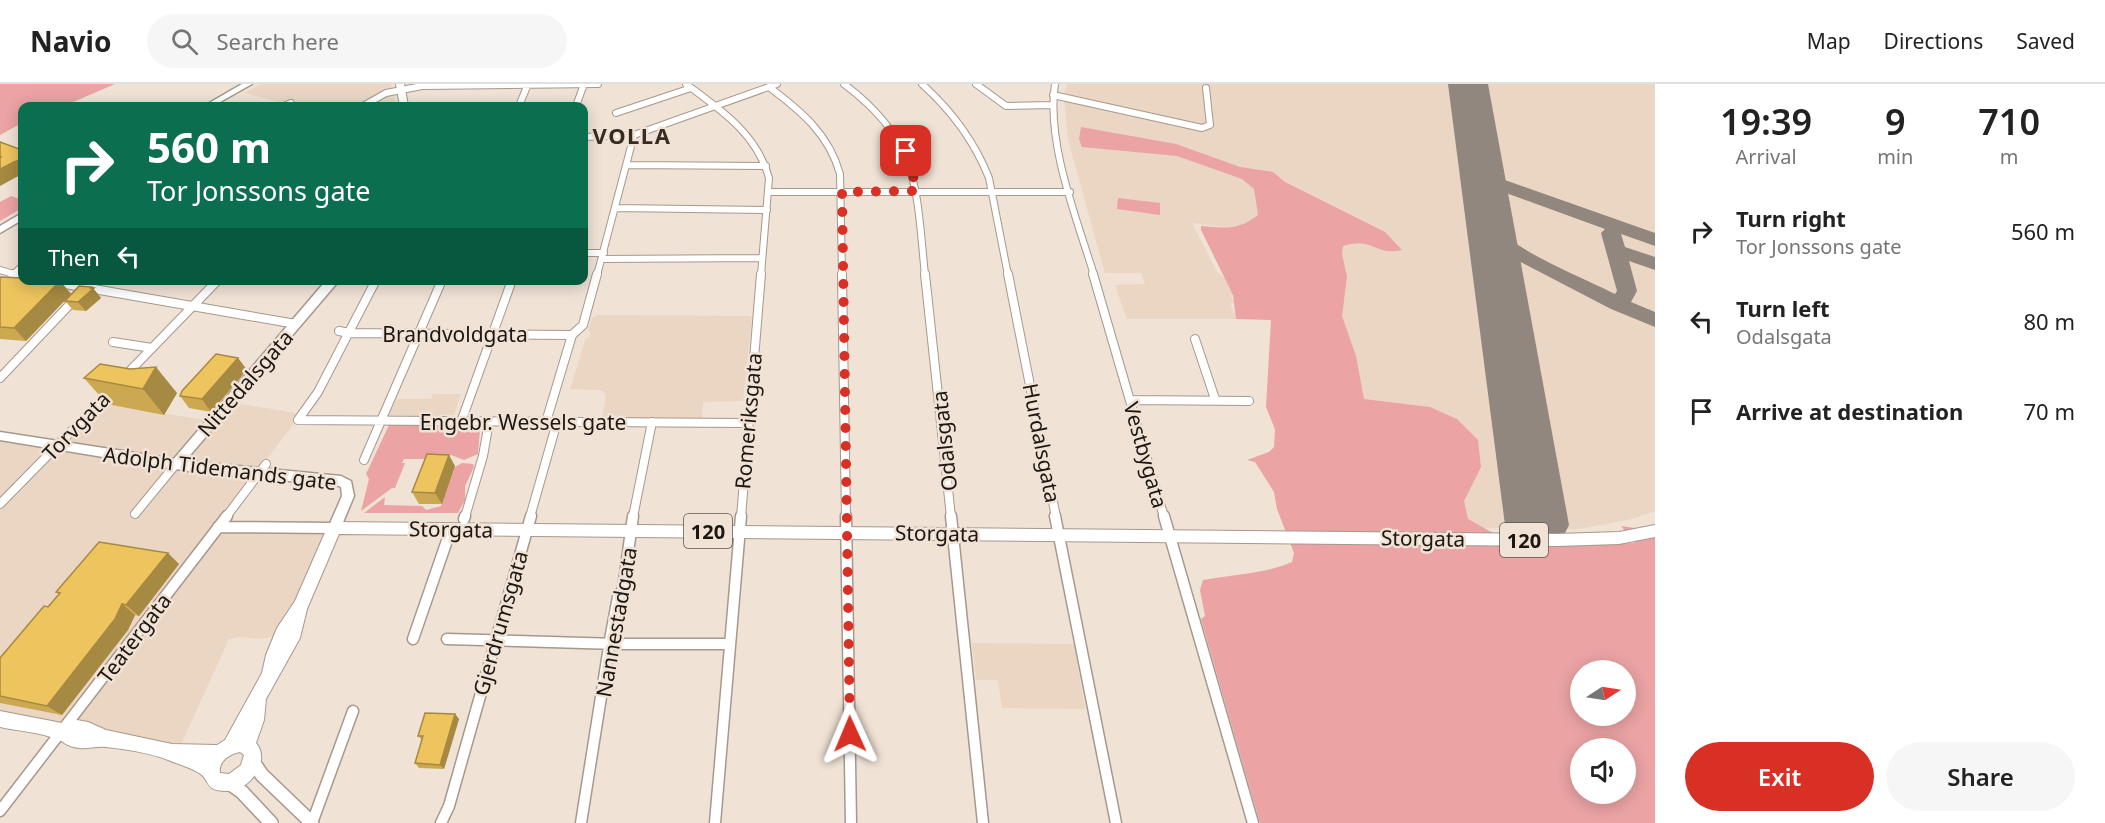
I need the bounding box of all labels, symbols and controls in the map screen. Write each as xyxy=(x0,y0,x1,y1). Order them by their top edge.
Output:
search box xyxy=(147,14,567,68)
text: Navio xyxy=(30,22,111,60)
icon: search xyxy=(168,25,201,58)
text: Search here xyxy=(216,26,339,56)
text: Map xyxy=(1807,27,1851,55)
text: Directions xyxy=(1884,27,1983,55)
text: Saved xyxy=(2016,27,2075,55)
text: 19:39 xyxy=(1720,97,1812,146)
text: 9 xyxy=(1885,97,1906,146)
text: 710 xyxy=(1978,97,2040,146)
text: 560 m xyxy=(147,118,271,175)
district label: VOLLA xyxy=(593,120,671,150)
pin xyxy=(880,125,931,176)
icon: right xyxy=(48,126,126,204)
icon: arrive xyxy=(889,134,922,167)
text: Arrival xyxy=(1736,143,1797,170)
text: min xyxy=(1877,143,1913,170)
text: m xyxy=(2000,143,2019,170)
text: Tor Jonssons gate xyxy=(147,172,371,209)
text: Turn right xyxy=(1736,203,1846,233)
icon: right xyxy=(1685,215,1718,248)
text: 560 m xyxy=(2011,216,2075,246)
text: Tor Jonssons gate xyxy=(1736,233,1902,260)
icon: left xyxy=(112,240,145,273)
text: Then xyxy=(48,242,100,272)
text: Turn left xyxy=(1736,293,1830,323)
icon: left xyxy=(1685,305,1718,338)
text: 80 m xyxy=(2024,306,2075,336)
street label: Brandvoldgata xyxy=(382,320,528,348)
text: Odalsgata xyxy=(1736,323,1832,350)
street label: Nittedalsgata xyxy=(191,324,299,442)
street label: Romeriksgata xyxy=(728,352,768,490)
street label: Hurdalsgata xyxy=(1017,381,1067,505)
street label: Torvgata xyxy=(36,385,116,467)
street label: Odalsgata xyxy=(925,389,963,493)
icon: arrive xyxy=(1685,395,1718,428)
text: Arrive at destination xyxy=(1736,396,1963,426)
text: 70 m xyxy=(2024,396,2075,426)
street label: Vestbygata xyxy=(1118,399,1174,511)
street label: Engebr. Wessels gate xyxy=(420,408,626,436)
street label: Adolph Tidemands gate xyxy=(102,440,338,496)
street label: Storgata xyxy=(409,514,493,544)
road number: 120 xyxy=(684,514,732,548)
street label: Storgata xyxy=(895,518,979,548)
street label: Storgata xyxy=(1381,523,1465,553)
road number: 120 xyxy=(1500,523,1548,557)
street label: Nannestadgata xyxy=(589,545,643,699)
street label: Gjerdrumsgata xyxy=(466,547,534,699)
street label: Teatergata xyxy=(91,587,177,689)
north arrow xyxy=(1570,660,1636,726)
map controls xyxy=(1570,660,1636,804)
position arrow xyxy=(818,702,882,766)
button: sound xyxy=(1570,738,1636,804)
button: Exit xyxy=(1685,742,1874,811)
button: Share xyxy=(1886,742,2075,811)

